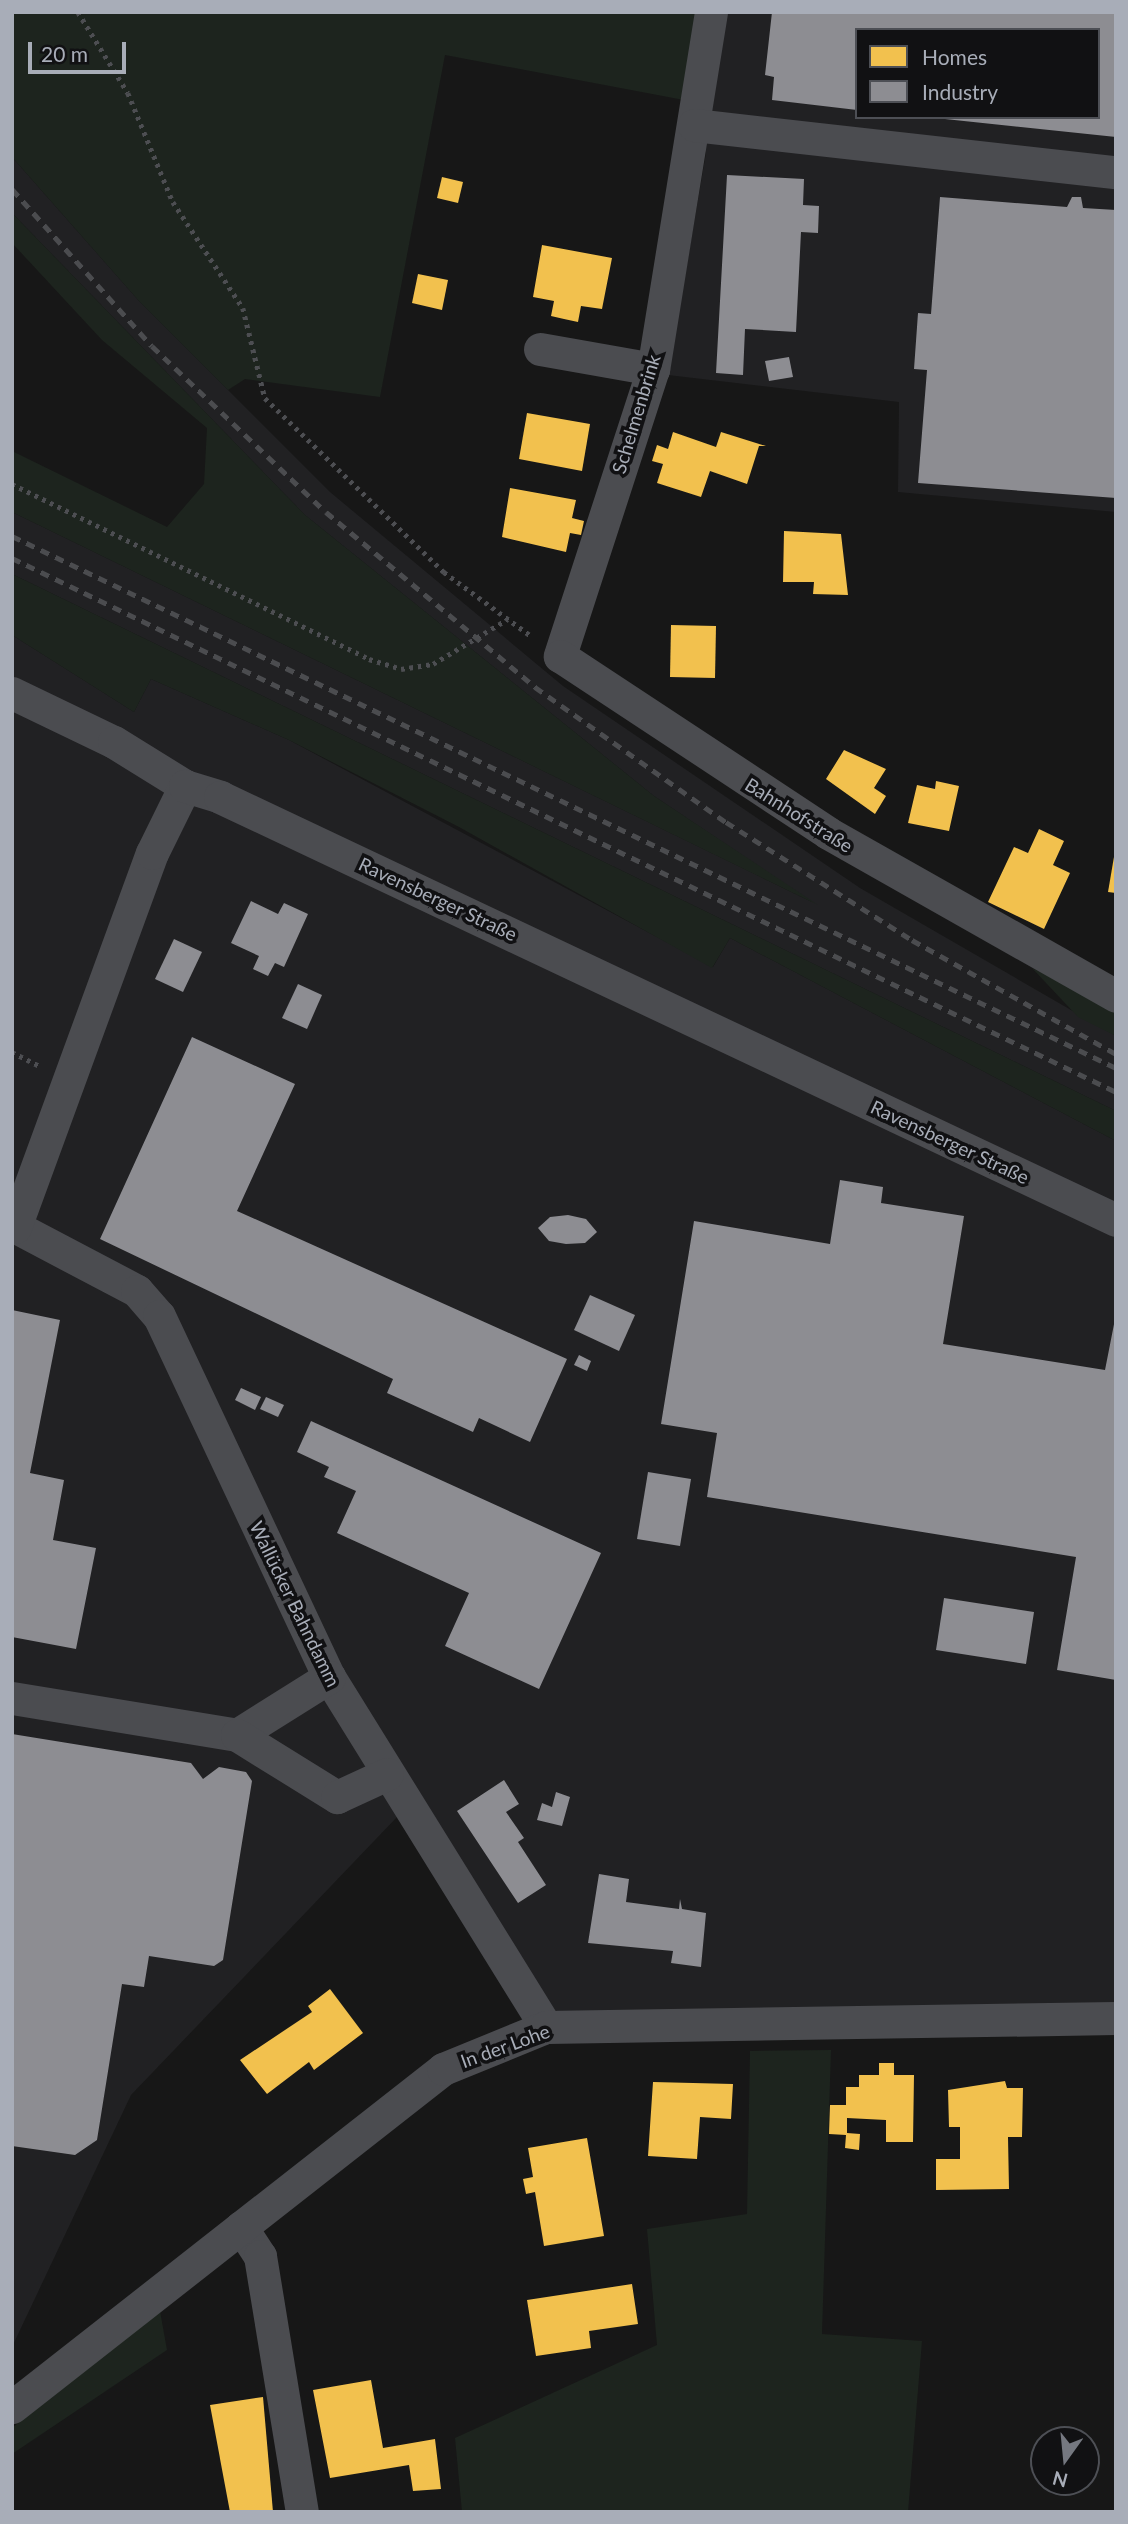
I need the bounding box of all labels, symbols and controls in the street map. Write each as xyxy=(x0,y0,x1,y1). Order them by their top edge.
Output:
scale bar xyxy=(32,28,130,72)
legend xyxy=(855,28,1100,119)
text: 20 m xyxy=(41,41,88,66)
text: Homes xyxy=(922,44,987,69)
text: Industry xyxy=(922,79,998,104)
street label: Schelmenbrink xyxy=(607,352,665,476)
street label: Bahnhofstraße xyxy=(741,773,857,857)
street label: Ravensberger Straße xyxy=(355,852,521,946)
street label: Ravensberger Straße xyxy=(867,1095,1033,1189)
street label: Wallücker Bahndamm xyxy=(245,1517,345,1691)
street label: In der Lohe xyxy=(457,2019,553,2073)
north arrow xyxy=(1030,2426,1100,2496)
text: N xyxy=(1050,2467,1070,2493)

